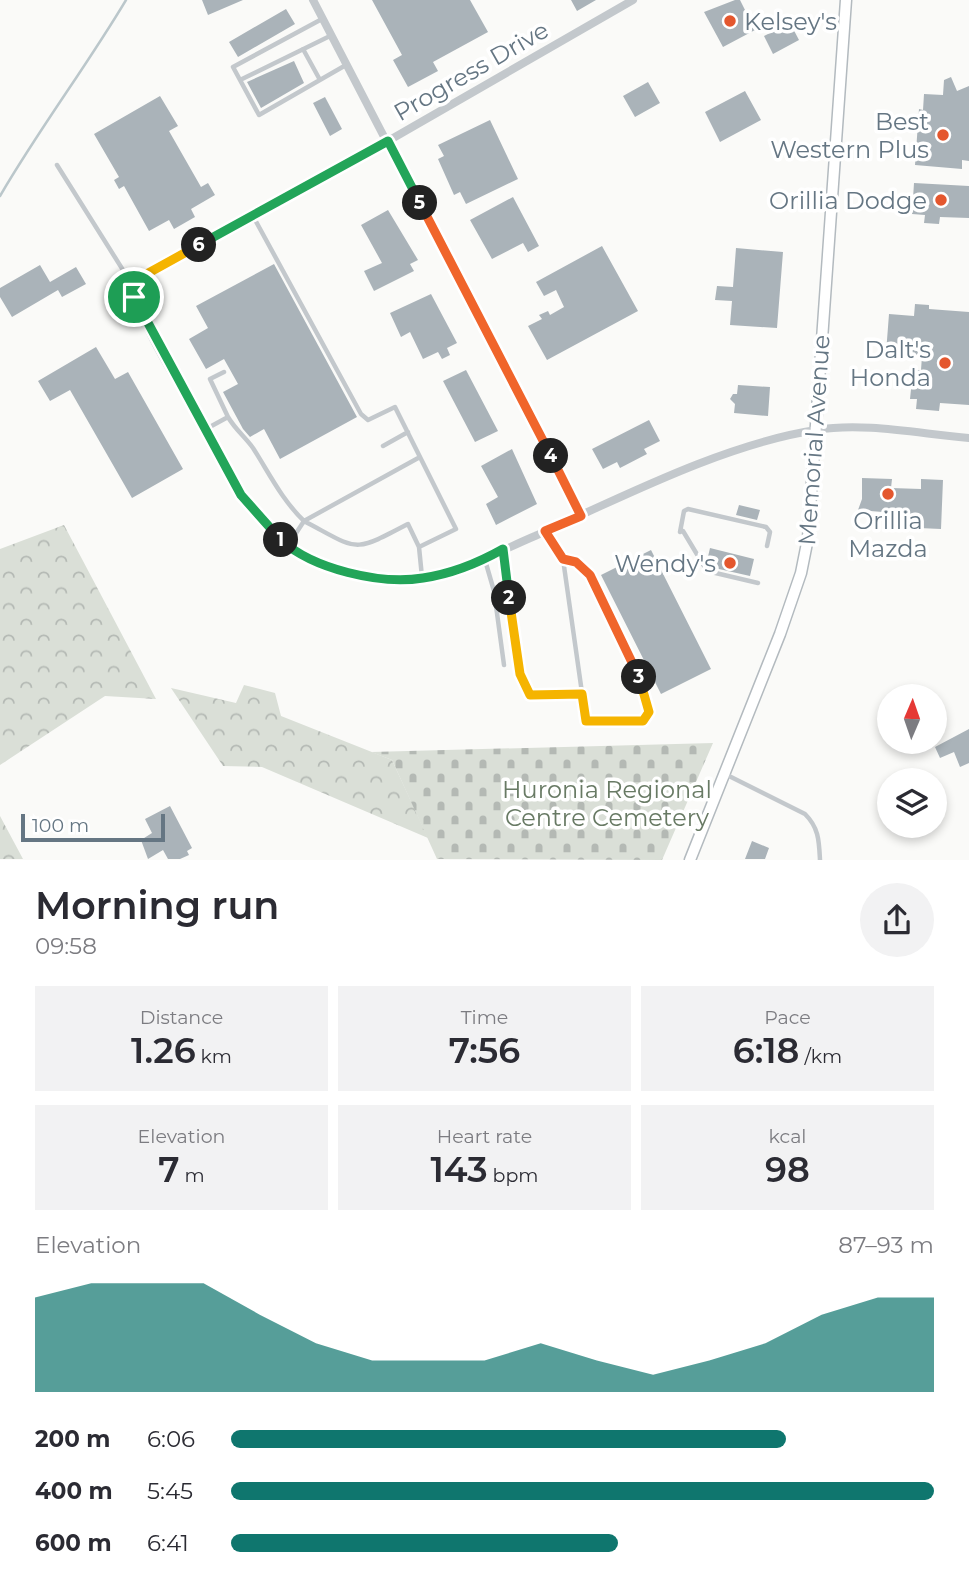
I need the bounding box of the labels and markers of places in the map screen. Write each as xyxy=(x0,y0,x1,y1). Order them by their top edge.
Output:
place label: Kelsey's xyxy=(744,7,837,36)
marker: Kelsey's xyxy=(722,13,738,29)
place label: Best Western Plus xyxy=(770,107,929,164)
marker: Best Western Plus xyxy=(935,127,951,143)
pin: 5 xyxy=(402,186,438,220)
place label: Orillia Dodge xyxy=(769,186,927,215)
marker: Orillia Dodge xyxy=(933,192,949,208)
pin: 6 xyxy=(182,228,216,262)
pin xyxy=(104,267,164,327)
place label: Dalt's Honda xyxy=(850,335,931,392)
marker: Dalt's Honda xyxy=(937,355,953,371)
pin: 4 xyxy=(534,438,568,474)
marker: Orillia Mazda xyxy=(880,486,896,502)
place label: Orillia Mazda xyxy=(848,506,928,563)
pin: 1 xyxy=(264,522,298,558)
place label: Wendy's xyxy=(614,549,716,578)
marker: Wendy's xyxy=(722,555,738,571)
pin: 2 xyxy=(491,580,526,616)
pin: 3 xyxy=(622,660,656,694)

